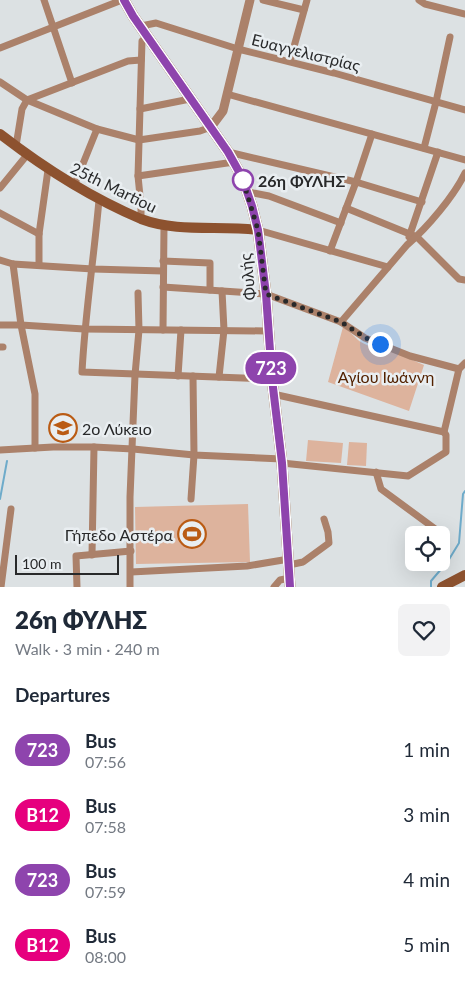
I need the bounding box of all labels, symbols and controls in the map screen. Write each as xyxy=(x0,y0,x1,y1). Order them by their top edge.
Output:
street label: Ευαγγελιστρίας xyxy=(250,29,363,75)
street label: 25th Martiou xyxy=(68,158,160,216)
marker: 26η ΦΥΛΗΣ xyxy=(232,169,254,191)
place label: 26η ΦΥΛΗΣ xyxy=(258,171,345,190)
street label: Φυλής xyxy=(235,252,259,301)
your location xyxy=(368,332,393,357)
line badge: 723 xyxy=(242,352,300,384)
text: 723 xyxy=(255,357,287,379)
park label: Αγίου Ιωάννη xyxy=(338,367,434,386)
school or university icon: 2ο Λύκειο xyxy=(48,413,78,443)
place label: 2ο Λύκειο xyxy=(82,419,152,438)
sports icon: Γήπεδο Αστέρα xyxy=(177,519,207,549)
place label: Γήπεδο Αστέρα xyxy=(65,525,174,544)
map controls xyxy=(405,526,450,571)
button: locate xyxy=(405,526,450,571)
scale bar xyxy=(15,552,119,575)
text: 100 m xyxy=(22,555,61,572)
button: heart xyxy=(398,604,450,656)
text: 26η ΦΥΛΗΣ xyxy=(15,605,147,634)
text: Walk · 3 min · 240 m xyxy=(15,639,160,658)
text: Departures xyxy=(15,683,110,706)
text: Bus xyxy=(85,729,116,752)
text: 1 min xyxy=(403,738,450,761)
text: 723 xyxy=(27,739,58,761)
text: 07:56 xyxy=(85,752,126,771)
text: Bus xyxy=(85,794,116,817)
text: 3 min xyxy=(403,803,450,826)
text: Β12 xyxy=(26,804,59,826)
text: 07:58 xyxy=(85,817,126,836)
text: Bus xyxy=(85,859,116,882)
text: 4 min xyxy=(403,868,450,891)
text: 723 xyxy=(27,869,58,891)
text: 07:59 xyxy=(85,882,126,901)
text: Bus xyxy=(85,924,116,947)
text: 5 min xyxy=(403,933,450,956)
text: Β12 xyxy=(26,934,59,956)
text: 08:00 xyxy=(85,947,126,966)

